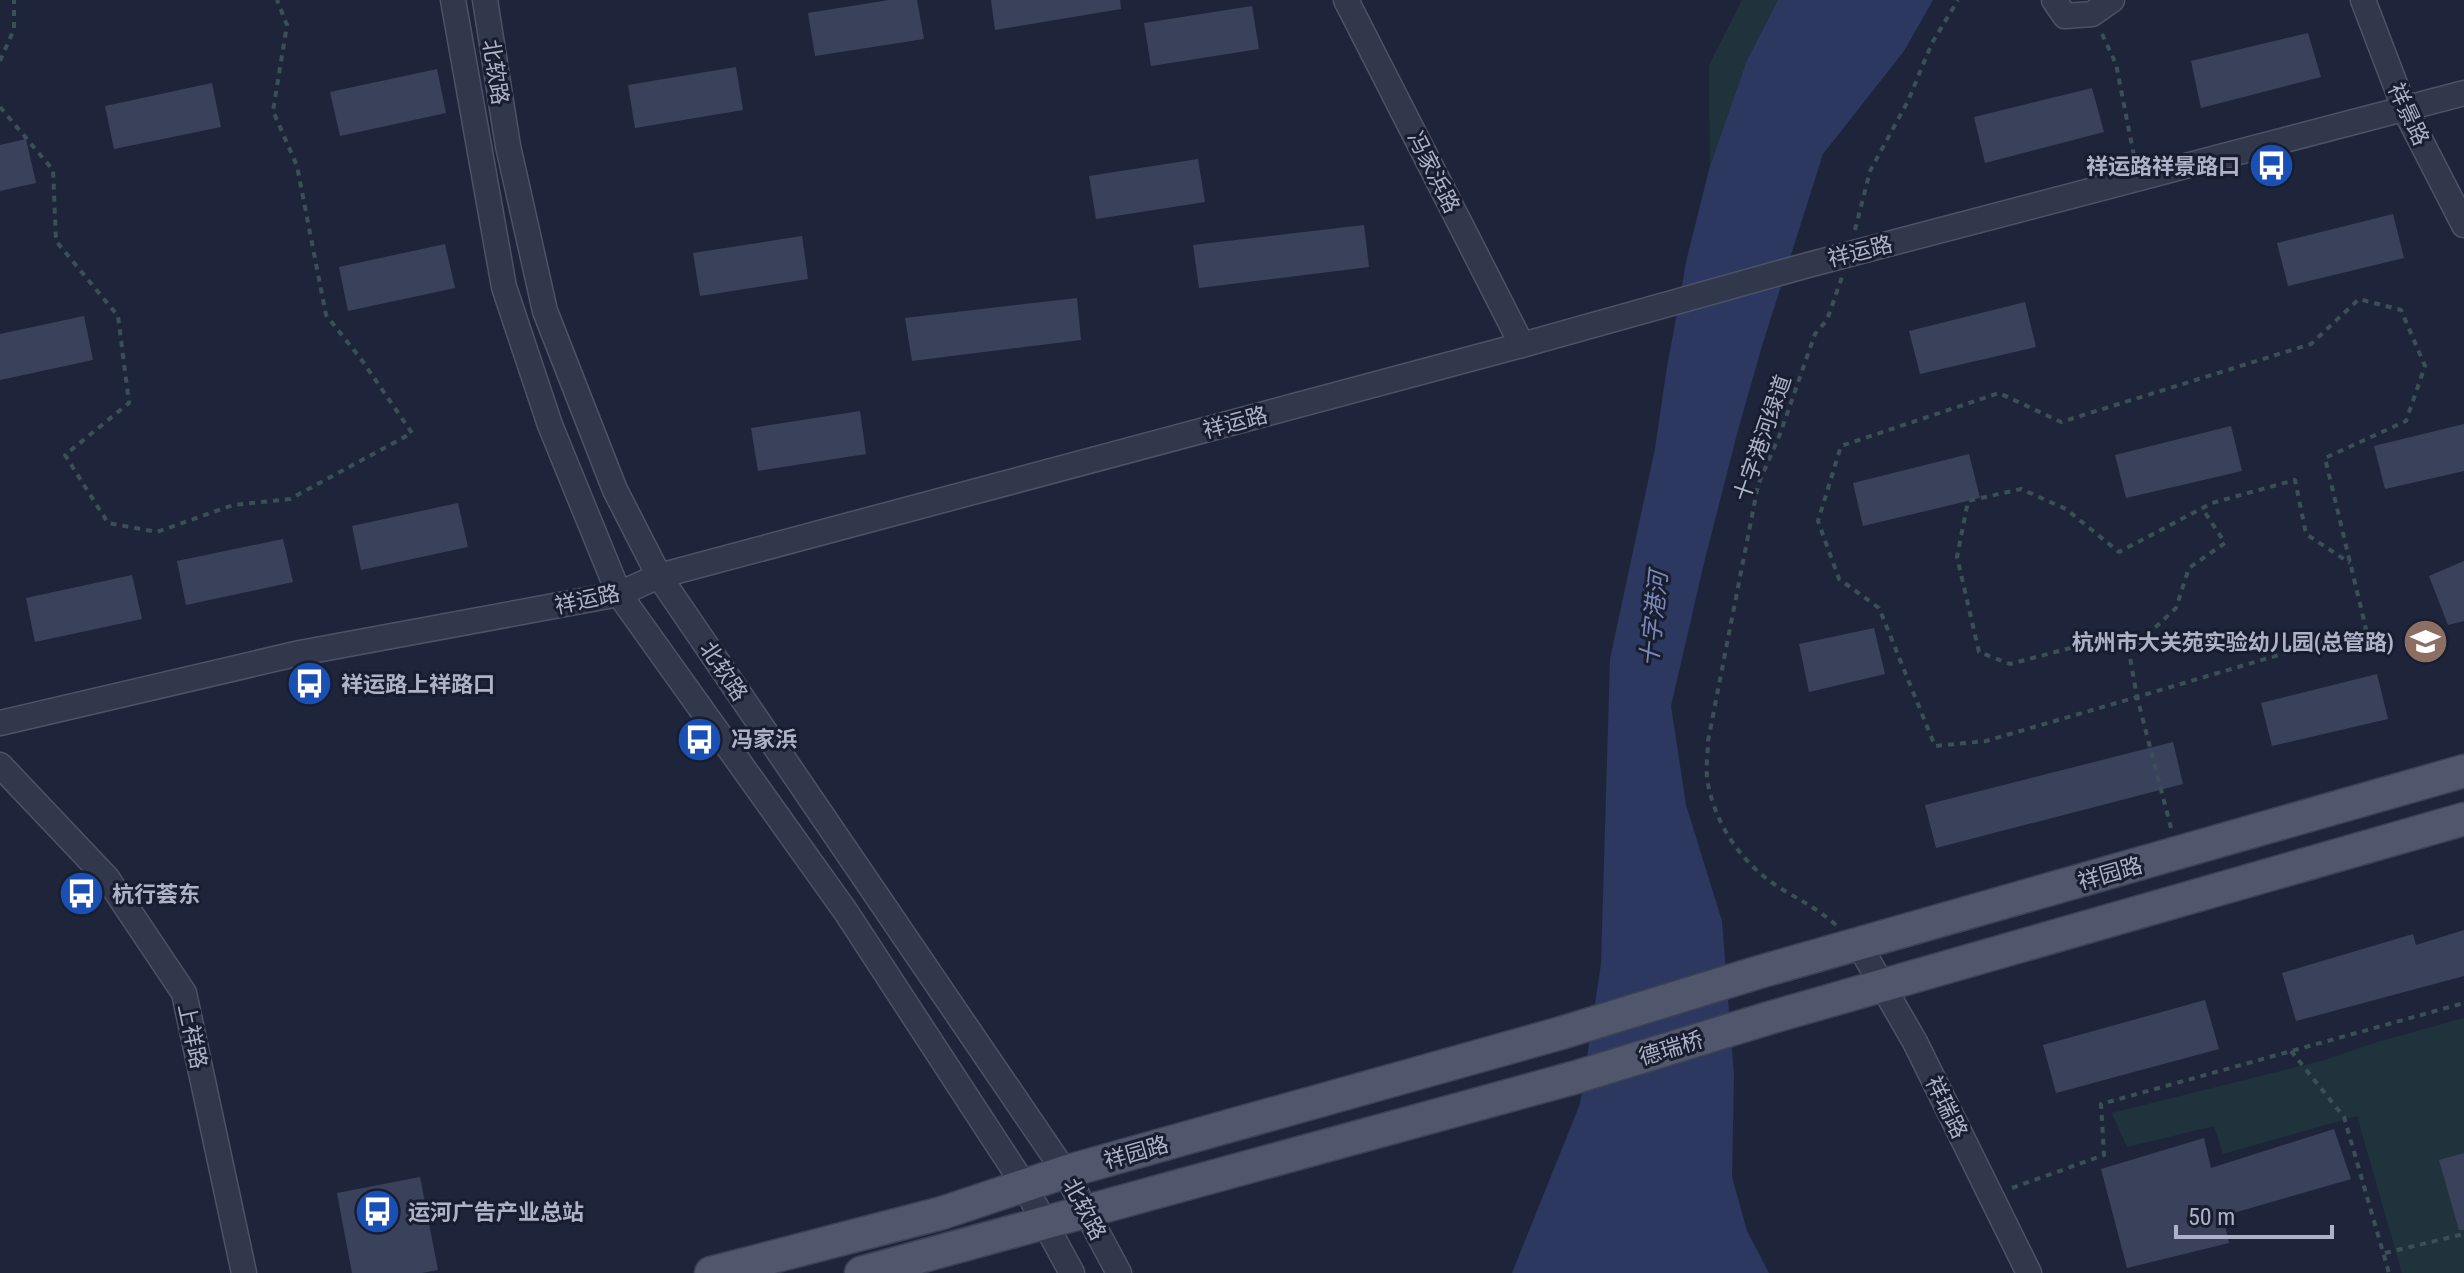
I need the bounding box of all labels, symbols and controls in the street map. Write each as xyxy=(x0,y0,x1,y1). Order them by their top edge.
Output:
street label: 北软路 xyxy=(478,38,513,107)
street label: 祥景路 xyxy=(2383,79,2434,149)
street label: 冯家浜路 xyxy=(1402,127,1465,217)
bus stop icon: 祥运路祥景路口 xyxy=(2247,142,2295,190)
place label: 祥运路祥景路口 xyxy=(2086,154,2240,179)
street label: 祥运路 xyxy=(1825,231,1895,272)
street label: 十字港河绿道 xyxy=(1729,372,1796,505)
street label: 祥运路 xyxy=(1200,402,1270,443)
water label: 十字港河 xyxy=(1635,566,1673,668)
street label: 祥运路 xyxy=(552,580,622,619)
school or university icon: 杭州市大关苑实验幼儿园(总管路) xyxy=(2401,618,2449,666)
place label: 杭州市大关苑实验幼儿园(总管路) xyxy=(2072,630,2394,655)
street label: 北软路 xyxy=(695,637,752,706)
bus stop icon: 祥运路上祥路口 xyxy=(286,660,334,708)
place label: 祥运路上祥路口 xyxy=(341,672,495,697)
bus stop icon: 冯家浜 xyxy=(676,715,724,763)
place label: 冯家浜 xyxy=(731,727,797,752)
street label: 祥园路 xyxy=(2075,852,2145,895)
bus stop icon: 杭行荟东 xyxy=(57,870,105,918)
place label: 杭行荟东 xyxy=(112,882,200,907)
street label: 上祥路 xyxy=(173,1001,212,1071)
street label: 德瑞桥 xyxy=(1636,1027,1706,1070)
street label: 祥瑞路 xyxy=(1921,1072,1972,1142)
street label: 祥园路 xyxy=(1101,1131,1171,1174)
street label: 北软路 xyxy=(1058,1174,1111,1244)
bus stop icon: 运河广告产业总站 xyxy=(353,1188,401,1236)
scale bar xyxy=(2176,1189,2332,1239)
place label: 运河广告产业总站 xyxy=(408,1200,584,1225)
text: 50 m xyxy=(2188,1203,2235,1231)

